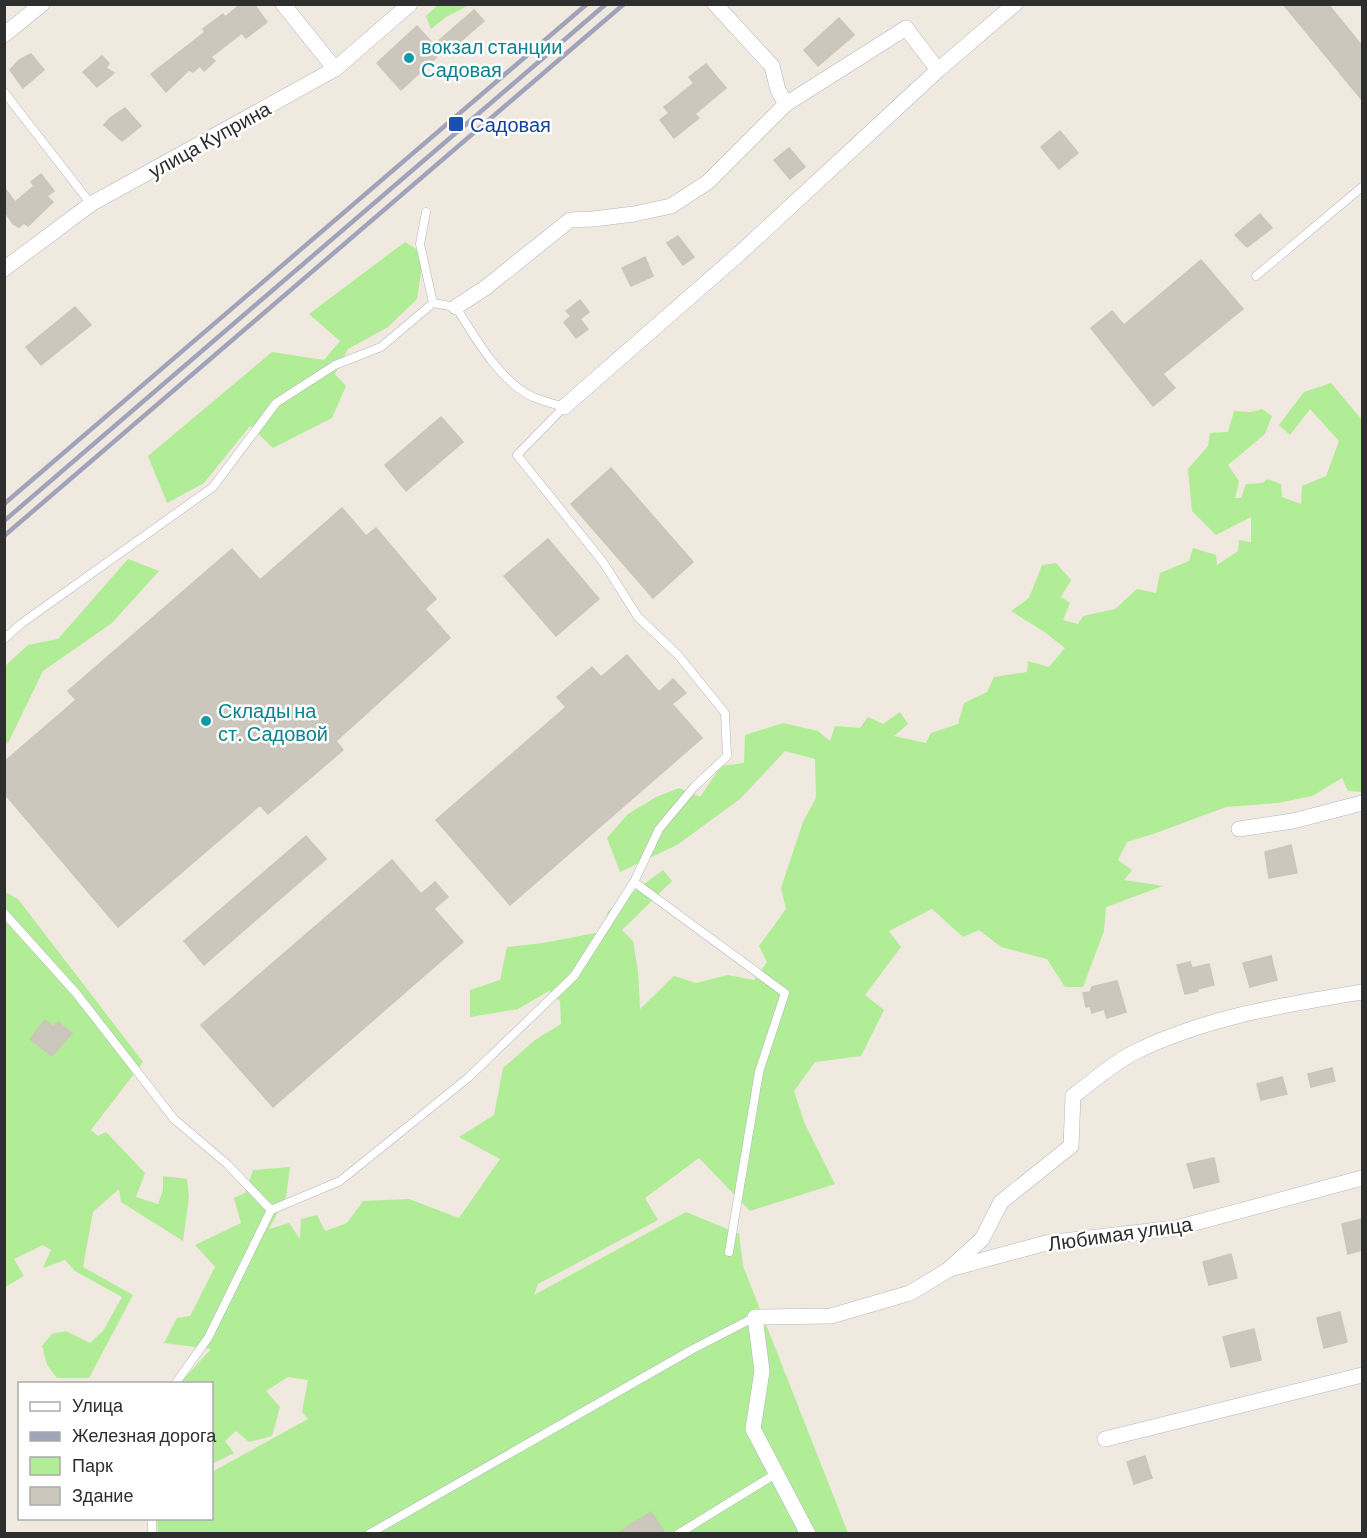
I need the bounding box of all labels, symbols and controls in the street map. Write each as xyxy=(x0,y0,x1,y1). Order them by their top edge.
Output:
place label: вокзал станции Садовая xyxy=(421,34,562,81)
marker: вокзал станции Садовая xyxy=(402,51,416,65)
street label: улица Куприна xyxy=(144,95,275,182)
place label: Садовая xyxy=(470,112,551,136)
marker: Садовая xyxy=(447,115,465,133)
place label: Склады на ст. Садовой xyxy=(218,698,328,745)
marker: Склады на ст. Садовой xyxy=(199,714,213,728)
street label: Любимая улица xyxy=(1046,1211,1195,1255)
legend xyxy=(18,1382,213,1520)
text: Улица xyxy=(72,1394,124,1416)
text: Железная дорога xyxy=(72,1424,217,1446)
text: Парк xyxy=(72,1454,113,1476)
text: Здание xyxy=(72,1484,133,1506)

